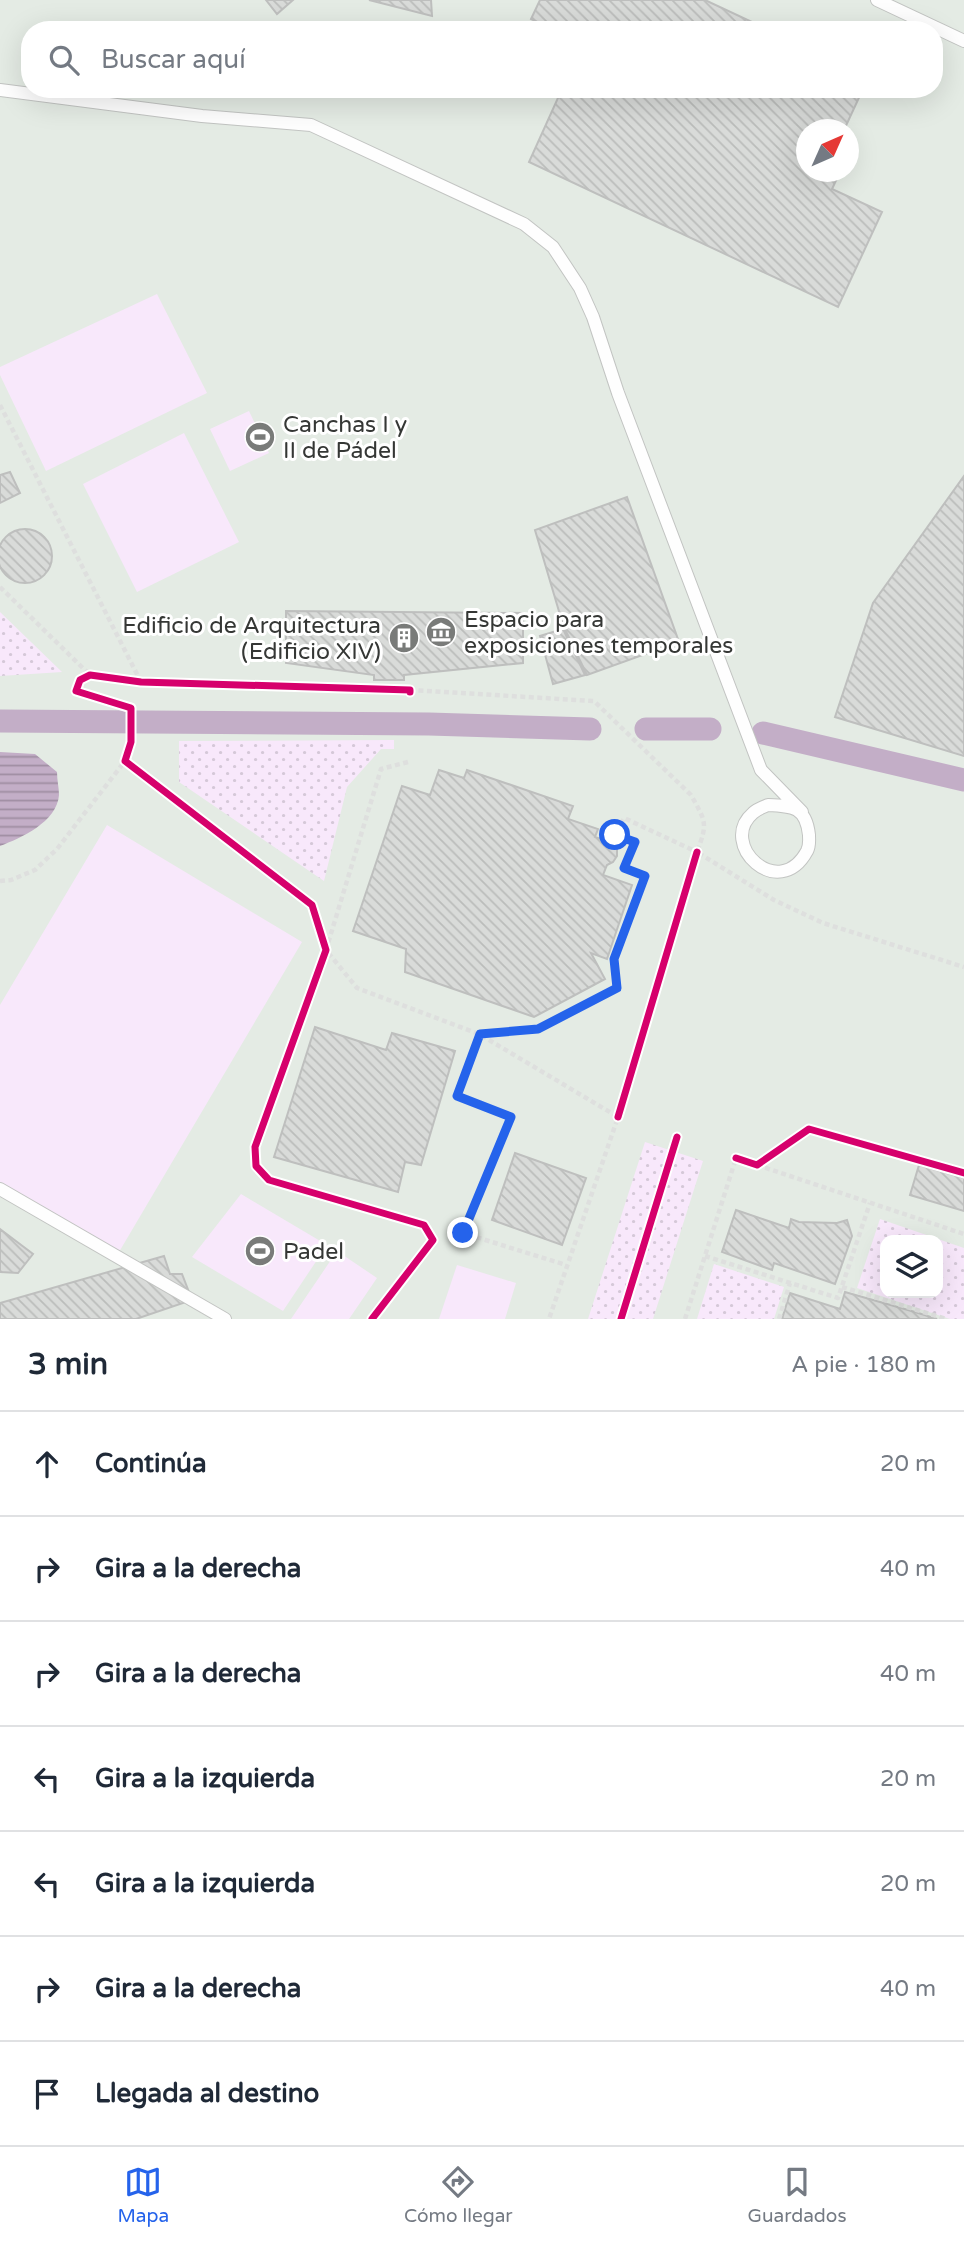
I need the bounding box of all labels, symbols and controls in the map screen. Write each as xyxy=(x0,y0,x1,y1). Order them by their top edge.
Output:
search box xyxy=(21,21,943,98)
icon: search xyxy=(45,41,83,79)
text: Buscar aquí xyxy=(101,44,246,75)
north arrow xyxy=(796,119,859,182)
place label: Canchas I y II de Pádel xyxy=(283,411,407,465)
sports icon: Canchas I y II de Pádel xyxy=(243,420,277,454)
place label: Espacio para exposiciones temporales xyxy=(464,606,733,660)
place label: Edificio de Arquitectura (Edificio XIV) xyxy=(122,612,381,666)
museum icon: Espacio para exposiciones temporales xyxy=(424,615,458,649)
building icon: Edificio de Arquitectura (Edificio XIV) xyxy=(387,621,421,655)
route start xyxy=(599,819,630,850)
route end xyxy=(447,1217,478,1248)
sports icon: Padel xyxy=(243,1234,277,1268)
map controls xyxy=(880,1235,943,1298)
button: layers xyxy=(880,1235,943,1298)
place label: Padel xyxy=(283,1238,344,1266)
text: 3 min xyxy=(28,1346,108,1383)
text: A pie · 180 m xyxy=(791,1351,936,1379)
icon: ahead xyxy=(28,1445,66,1483)
text: Continúa xyxy=(95,1448,207,1479)
text: 20 m xyxy=(880,1450,936,1478)
icon: right xyxy=(28,1550,66,1588)
text: Gira a la derecha xyxy=(95,1553,301,1584)
text: 40 m xyxy=(880,1555,936,1583)
icon: right xyxy=(28,1655,66,1693)
text: Gira a la derecha xyxy=(95,1658,301,1689)
text: 40 m xyxy=(880,1660,936,1688)
icon: left xyxy=(28,1760,66,1798)
text: Gira a la izquierda xyxy=(95,1763,315,1794)
text: 20 m xyxy=(880,1765,936,1793)
icon: left xyxy=(28,1865,66,1903)
text: Gira a la izquierda xyxy=(95,1868,315,1899)
text: 20 m xyxy=(880,1870,936,1898)
icon: right xyxy=(28,1970,66,2008)
text: Gira a la derecha xyxy=(95,1973,301,2004)
text: 40 m xyxy=(880,1975,936,2003)
icon: arrive xyxy=(28,2075,66,2113)
text: Llegada al destino xyxy=(95,2078,319,2109)
tab: Mapa xyxy=(117,2163,169,2227)
tab: Cómo llegar xyxy=(404,2163,513,2227)
tab: Guardados xyxy=(748,2163,847,2227)

